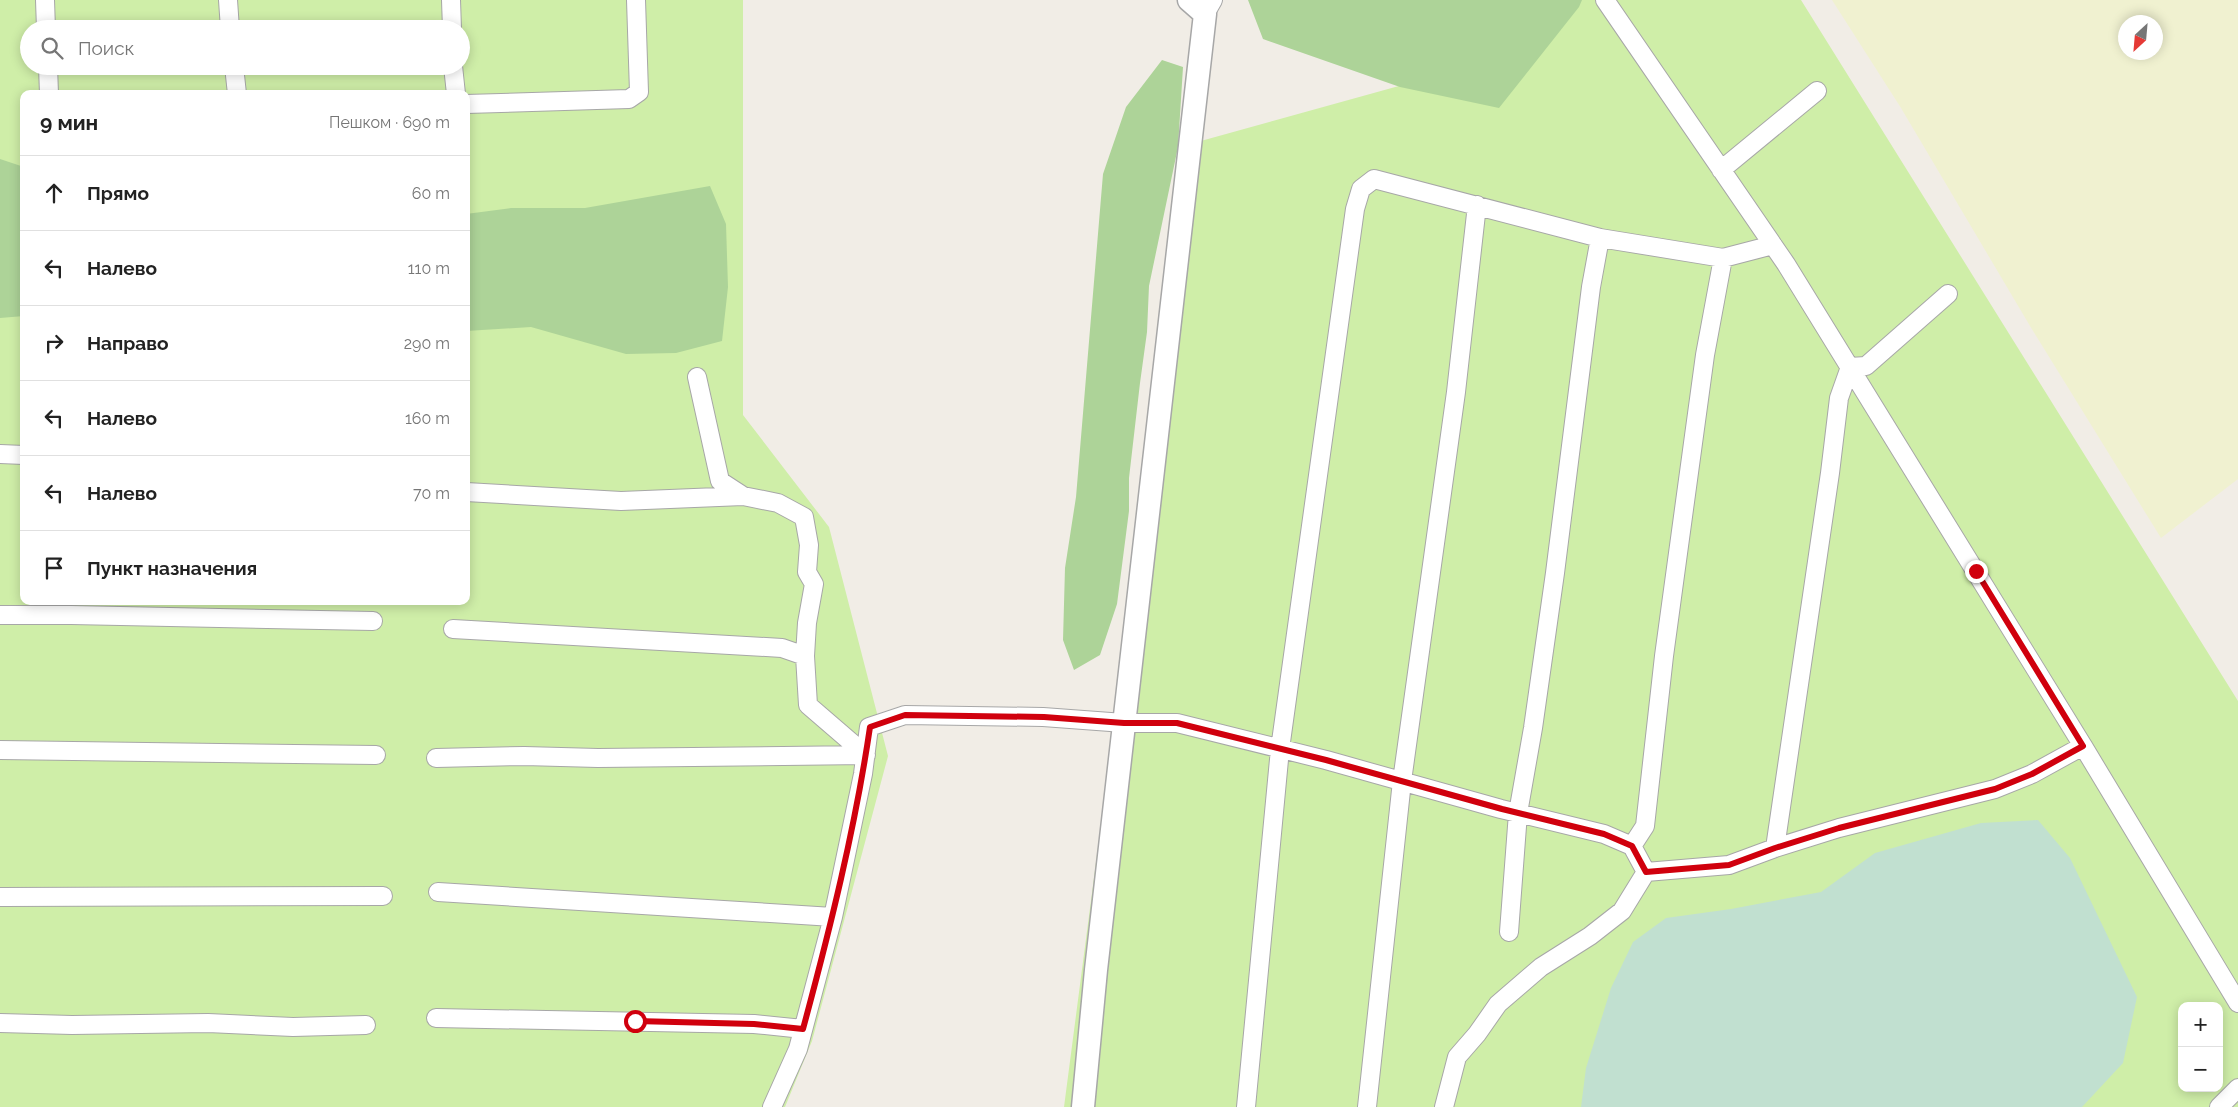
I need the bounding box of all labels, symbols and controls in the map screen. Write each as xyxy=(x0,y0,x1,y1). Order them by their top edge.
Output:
north arrow xyxy=(2118,15,2163,60)
search box xyxy=(20,20,470,75)
icon: search xyxy=(38,34,66,62)
text: Поиск xyxy=(78,37,134,59)
text: 9 мин xyxy=(40,110,98,135)
text: Пешком · 690 m xyxy=(329,113,450,132)
icon: ahead xyxy=(40,179,68,207)
text: Прямо xyxy=(87,182,149,204)
text: 60 m xyxy=(412,184,450,203)
icon: left xyxy=(40,254,68,282)
text: Налево xyxy=(87,257,157,279)
text: 110 m xyxy=(408,259,450,278)
icon: right xyxy=(40,329,68,357)
text: Направо xyxy=(87,332,168,354)
text: 290 m xyxy=(404,334,450,353)
icon: left xyxy=(40,404,68,432)
text: Налево xyxy=(87,407,157,429)
text: 160 m xyxy=(405,409,450,428)
icon: left xyxy=(40,479,68,507)
text: Налево xyxy=(87,482,157,504)
text: 70 m xyxy=(413,484,450,503)
icon: arrive xyxy=(40,554,68,582)
text: Пункт назначения xyxy=(87,557,257,579)
route end xyxy=(1965,560,1988,583)
map controls xyxy=(2178,1002,2223,1092)
button: + xyxy=(2178,1002,2223,1047)
route start xyxy=(624,1010,647,1033)
button: − xyxy=(2178,1047,2223,1092)

